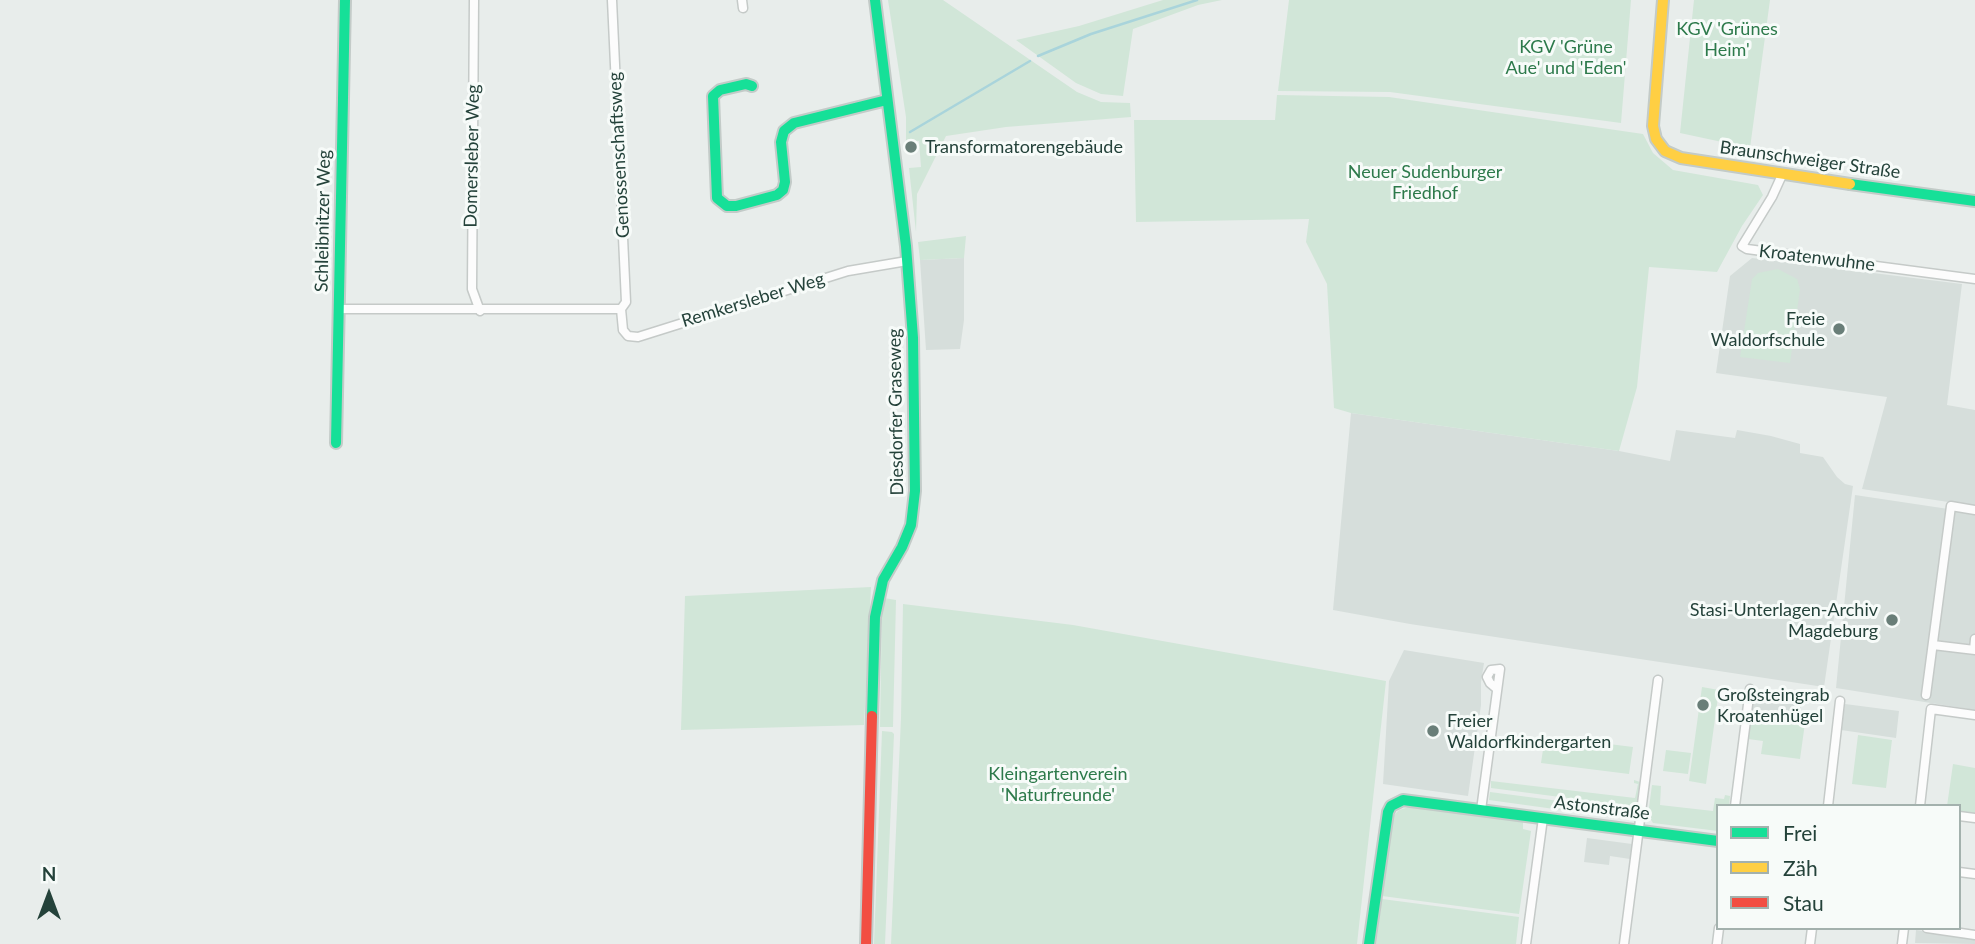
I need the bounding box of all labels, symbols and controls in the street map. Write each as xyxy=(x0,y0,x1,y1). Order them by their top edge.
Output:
park label: KGV 'Grünes Heim' xyxy=(1676,18,1778,60)
park label: KGV 'Grüne Aue' und 'Eden' xyxy=(1505,36,1627,78)
street label: Genossenschaftsweg xyxy=(604,71,634,239)
street label: Domersleber Weg xyxy=(460,84,484,228)
place label: Transformatorengebäude xyxy=(925,136,1123,158)
street label: Braunschweiger Straße xyxy=(1718,137,1902,183)
marker: Transformatorengebäude xyxy=(903,139,919,155)
street label: Schleibnitzer Weg xyxy=(311,150,335,292)
park label: Neuer Sudenburger Friedhof xyxy=(1348,161,1502,204)
street label: Kroatenwuhne xyxy=(1758,240,1876,276)
street label: Remkersleber Weg xyxy=(679,268,827,332)
place label: Freie Waldorfschule xyxy=(1711,308,1825,350)
marker: Freie Waldorfschule xyxy=(1831,321,1847,337)
street label: Diesdorfer Graseweg xyxy=(884,328,908,496)
place label: Stasi-Unterlagen-Archiv Magdeburg xyxy=(1690,599,1878,642)
marker: Stasi-Unterlagen-Archiv Magdeburg xyxy=(1884,612,1900,628)
place label: Großsteingrab Kroatenhügel xyxy=(1717,684,1830,726)
marker: Großsteingrab Kroatenhügel xyxy=(1695,697,1711,713)
place label: Freier Waldorfkindergarten xyxy=(1447,710,1611,752)
marker: Freier Waldorfkindergarten xyxy=(1425,723,1441,739)
park label: Kleingartenverein 'Naturfreunde' xyxy=(988,763,1128,806)
street label: Astonstraße xyxy=(1553,791,1651,825)
legend xyxy=(1716,804,1961,930)
text: Frei xyxy=(1783,820,1817,845)
text: Zäh xyxy=(1783,855,1818,880)
north arrow xyxy=(14,860,84,930)
text: N xyxy=(42,862,56,885)
text: Stau xyxy=(1783,890,1824,915)

